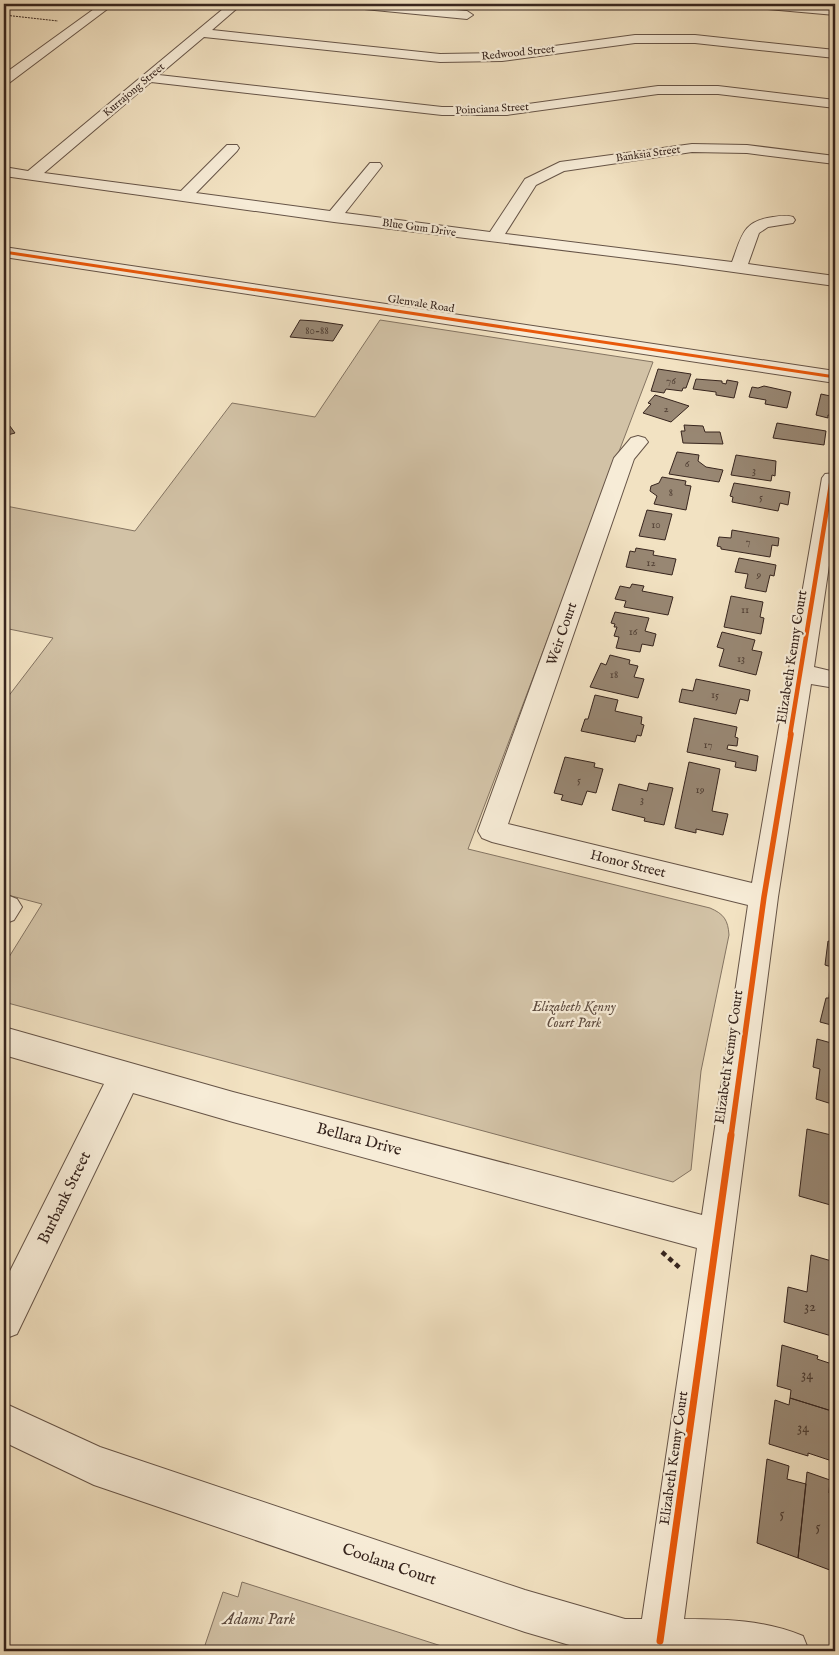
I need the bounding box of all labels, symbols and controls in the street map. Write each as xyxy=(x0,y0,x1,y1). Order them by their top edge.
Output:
street label: Redwood Street xyxy=(481,42,556,64)
street label: Kurrajong Street xyxy=(100,60,168,120)
street label: Poinciana Street xyxy=(455,100,529,118)
street label: Banksia Street xyxy=(615,143,681,165)
street label: Blue Gum Drive xyxy=(381,216,457,240)
street label: Glenvale Road xyxy=(387,292,455,316)
house number: 80-88 xyxy=(305,324,329,338)
house number: 76 xyxy=(666,374,676,388)
house number: 2 xyxy=(663,402,669,416)
house number: 6 xyxy=(685,457,690,471)
house number: 3 xyxy=(752,464,756,478)
house number: 8 xyxy=(669,486,673,500)
house number: 5 xyxy=(759,490,763,504)
house number: 10 xyxy=(651,518,661,532)
house number: 7 xyxy=(745,535,751,549)
house number: 12 xyxy=(646,556,656,570)
house number: 9 xyxy=(756,568,762,582)
street label: Elizabeth Kenny Court xyxy=(773,589,811,725)
street label: Weir Court xyxy=(543,600,581,668)
house number: 11 xyxy=(741,603,749,617)
house number: 16 xyxy=(629,625,638,639)
house number: 13 xyxy=(737,652,745,666)
house number: 18 xyxy=(610,668,618,682)
house number: 15 xyxy=(711,688,719,702)
house number: 17 xyxy=(703,738,713,752)
house number: 5 xyxy=(577,773,581,787)
house number: 19 xyxy=(696,783,705,797)
house number: 3 xyxy=(640,793,644,807)
street label: Honor Street xyxy=(588,846,668,882)
street label: Elizabeth Kenny Court xyxy=(711,989,747,1125)
park label: Elizabeth Kenny Court Park xyxy=(531,998,617,1032)
street label: Bellara Drive xyxy=(314,1119,404,1161)
street label: Burbank Street xyxy=(34,1148,96,1248)
house number: 32 xyxy=(804,1298,816,1316)
house number: 34 xyxy=(801,1366,813,1384)
street label: Elizabeth Kenny Court xyxy=(656,1390,692,1526)
house number: 34 xyxy=(797,1419,809,1437)
house number: 5 xyxy=(779,1505,785,1523)
house number: 5 xyxy=(815,1518,821,1536)
street label: Coolana Court xyxy=(339,1540,439,1591)
park label: Adams Park xyxy=(221,1610,296,1630)

